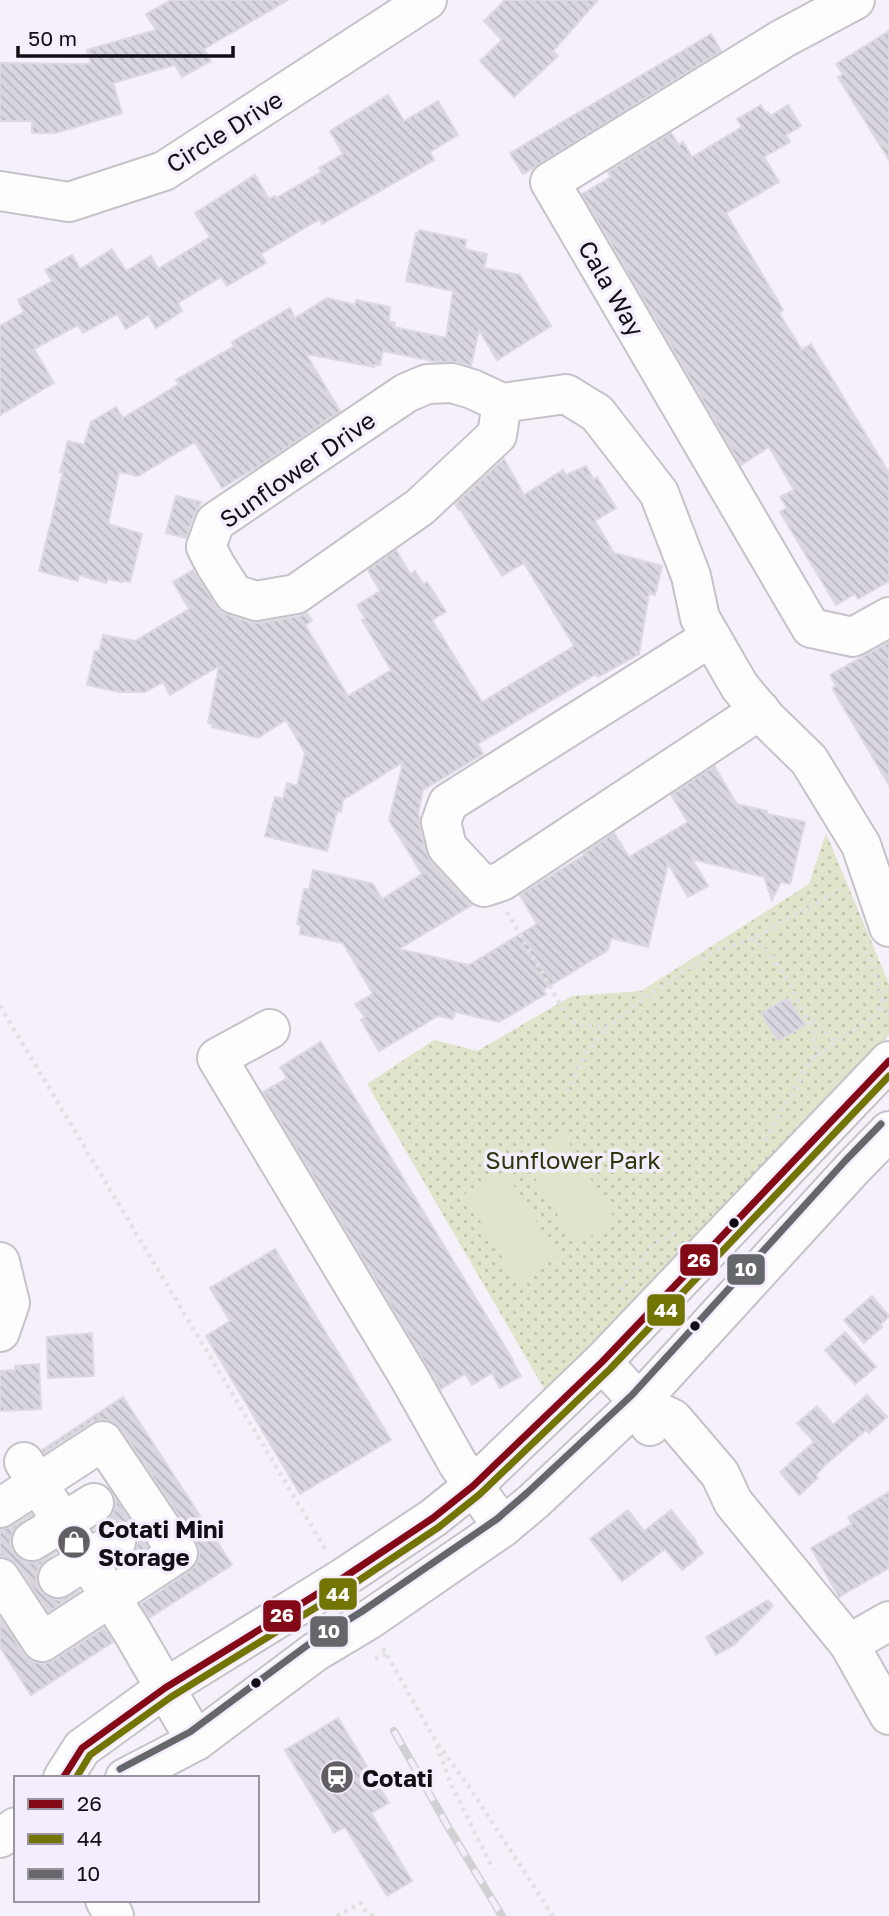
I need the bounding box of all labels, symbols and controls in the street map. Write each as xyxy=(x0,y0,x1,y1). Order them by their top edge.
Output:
scale bar xyxy=(18,14,233,58)
text: 50 m xyxy=(28,25,77,51)
street label: Circle Drive xyxy=(160,84,288,178)
street label: Cala Way xyxy=(573,235,651,341)
street label: Sunflower Drive xyxy=(214,405,380,533)
park label: Sunflower Park xyxy=(485,1145,661,1174)
unlabelled marker xyxy=(727,1216,741,1230)
line badge: 26 xyxy=(679,1243,719,1277)
text: 26 xyxy=(687,1248,711,1271)
line badge: 10 xyxy=(726,1253,766,1286)
text: 10 xyxy=(735,1257,757,1280)
line badge: 44 xyxy=(646,1293,686,1327)
text: 44 xyxy=(654,1298,678,1321)
unlabelled marker xyxy=(688,1319,702,1333)
place label: Cotati Mini Storage xyxy=(98,1514,224,1571)
shop icon: Cotati Mini Storage xyxy=(55,1523,93,1561)
line badge: 44 xyxy=(318,1577,358,1611)
text: 44 xyxy=(326,1582,350,1605)
line badge: 26 xyxy=(262,1599,302,1633)
text: 26 xyxy=(270,1603,294,1626)
line badge: 10 xyxy=(309,1615,349,1648)
text: 10 xyxy=(318,1619,340,1642)
unlabelled marker xyxy=(249,1676,263,1690)
station icon: Cotati xyxy=(318,1758,356,1796)
place label: Cotati xyxy=(362,1763,433,1792)
legend xyxy=(14,1776,259,1902)
text: 26 xyxy=(77,1790,102,1816)
text: 44 xyxy=(77,1825,103,1851)
text: 10 xyxy=(77,1860,100,1886)

